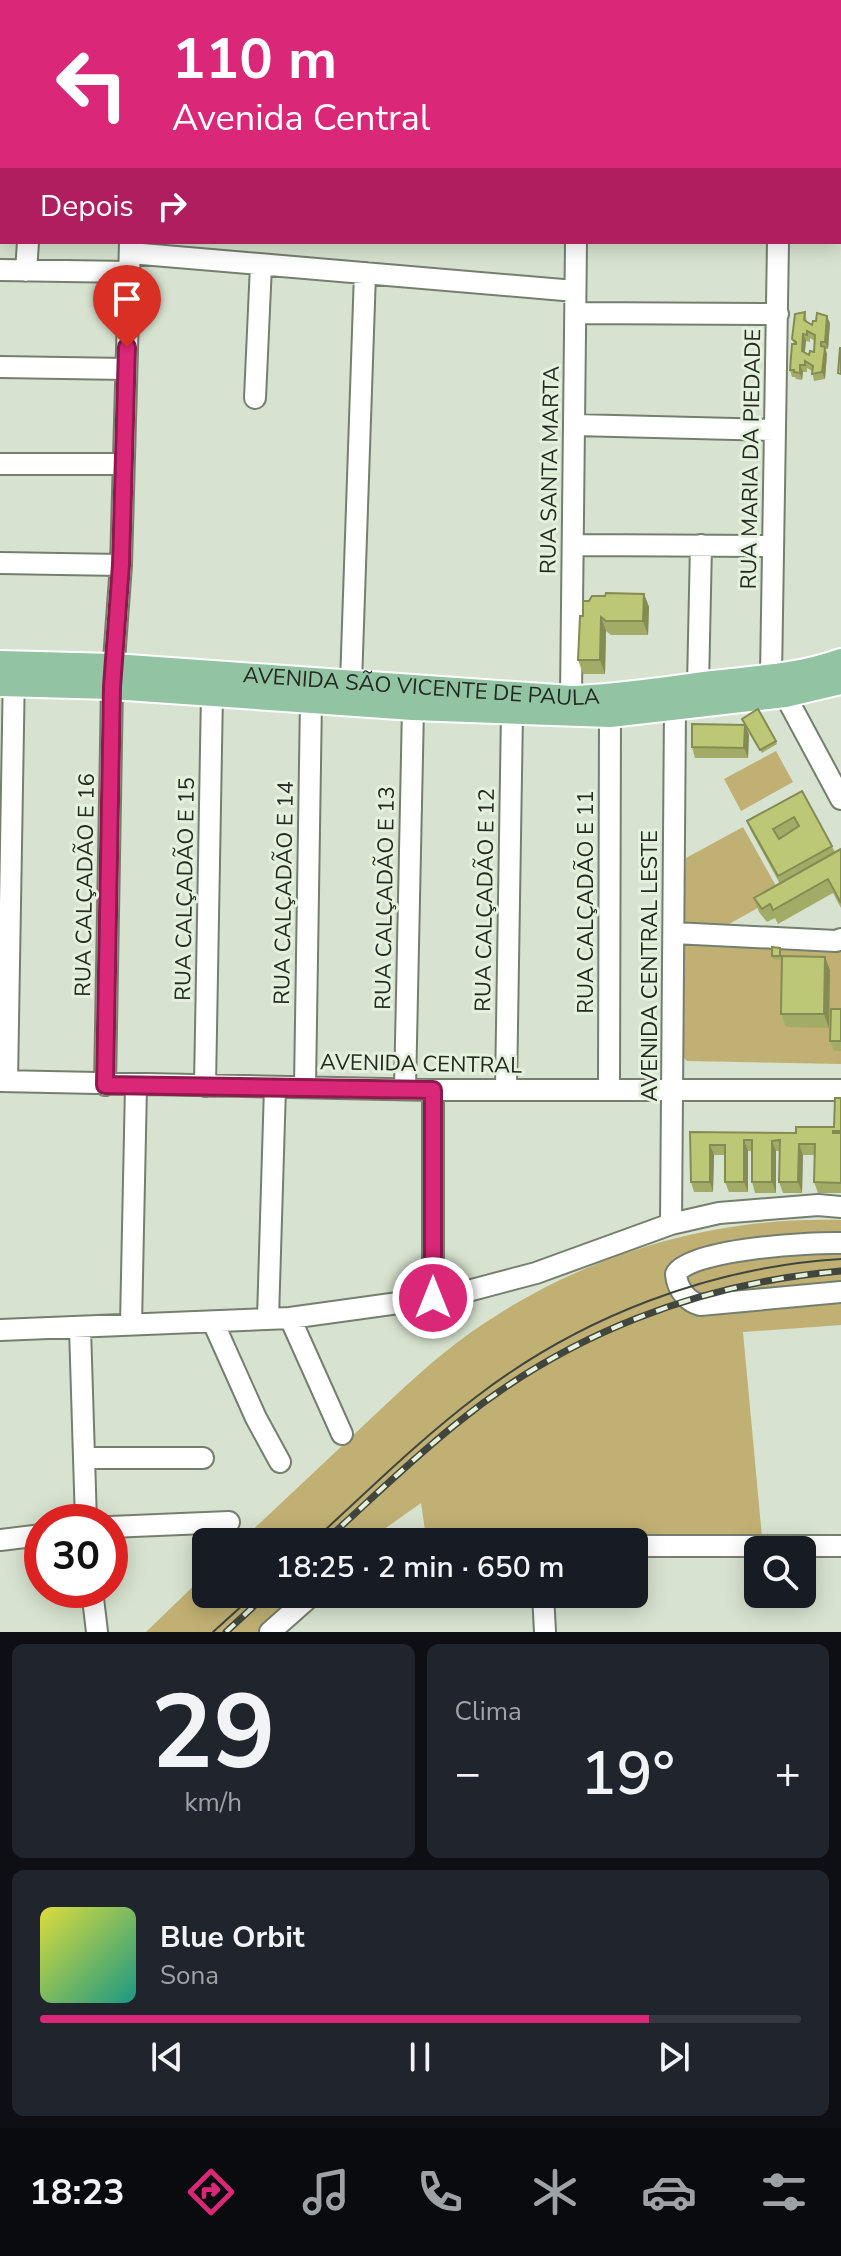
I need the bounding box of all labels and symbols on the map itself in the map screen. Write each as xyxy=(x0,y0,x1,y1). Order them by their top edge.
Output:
pin xyxy=(93,265,161,347)
street label: RUA MARIA DA PIEDADE xyxy=(734,328,768,590)
street label: RUA SANTA MARTA xyxy=(533,366,567,574)
street label: AVENIDA SÃO VICENTE DE PAULA xyxy=(242,660,600,713)
street label: RUA CALÇADÃO E 16 xyxy=(68,773,102,997)
street label: RUA CALÇADÃO E 15 xyxy=(168,777,202,1001)
street label: RUA CALÇADÃO E 14 xyxy=(267,781,301,1005)
street label: RUA CALÇADÃO E 13 xyxy=(368,786,402,1010)
street label: RUA CALÇADÃO E 12 xyxy=(468,788,502,1012)
street label: RUA CALÇADÃO E 11 xyxy=(571,790,601,1014)
street label: AVENIDA CENTRAL LESTE xyxy=(635,830,665,1102)
street label: AVENIDA CENTRAL xyxy=(320,1047,522,1081)
position arrow xyxy=(391,1256,475,1340)
speed limit sign: 30 xyxy=(24,1504,128,1608)

